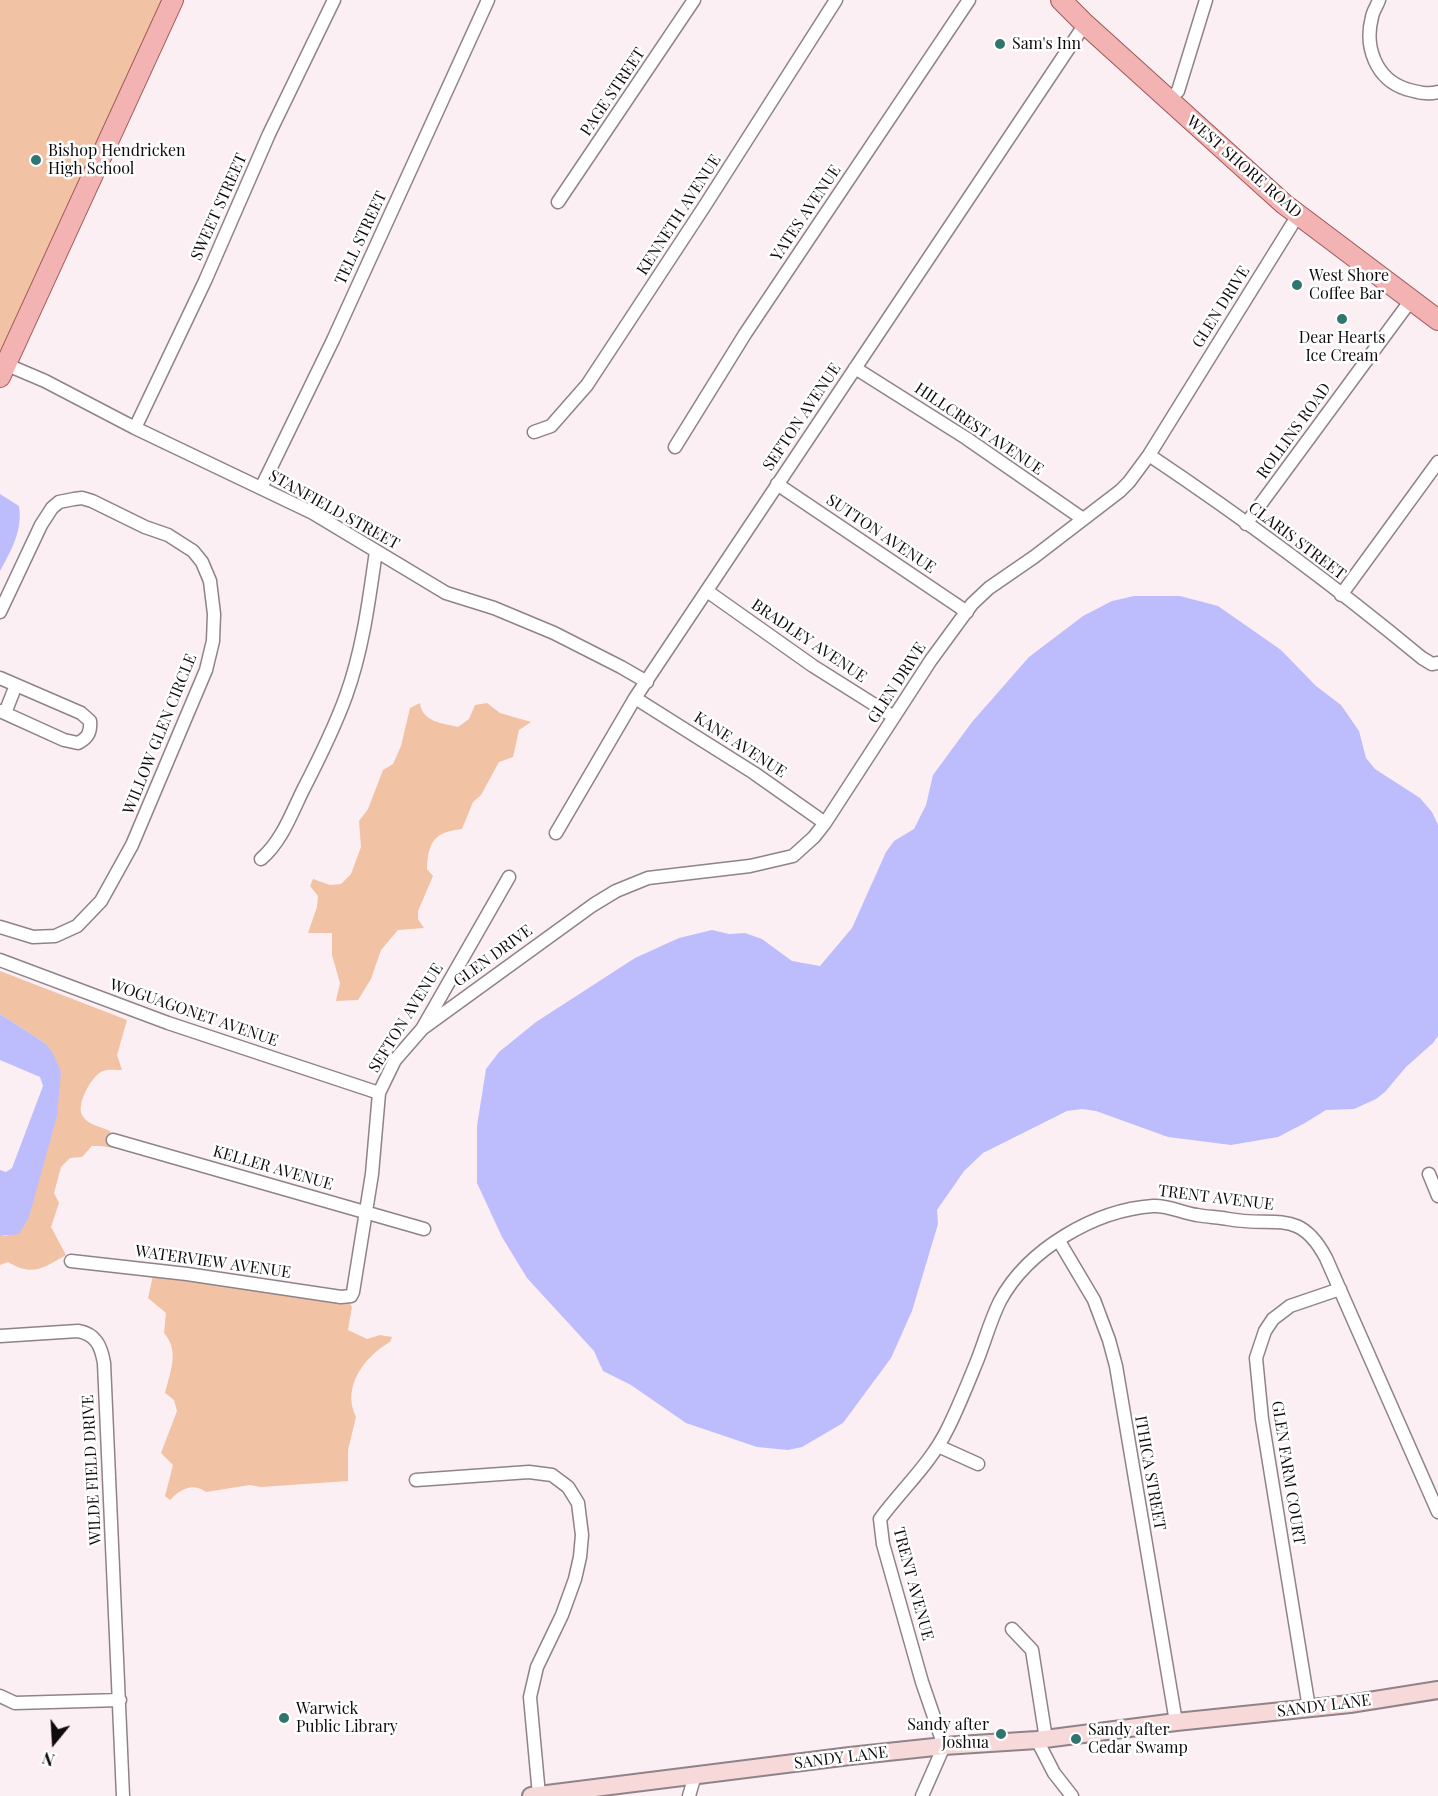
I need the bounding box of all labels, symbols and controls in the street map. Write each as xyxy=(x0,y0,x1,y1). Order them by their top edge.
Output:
place label: Sam's Inn xyxy=(1012,34,1081,54)
marker: Sam's Inn xyxy=(993,37,1007,51)
street label: PAGE STREET xyxy=(577,44,649,140)
street label: WEST SHORE ROAD xyxy=(1182,112,1306,222)
place label: Bishop Hendricken High School xyxy=(48,141,186,179)
street label: SWEET STREET xyxy=(187,151,251,263)
street label: KENNETH AVENUE xyxy=(633,151,725,279)
marker: Bishop Hendricken High School xyxy=(29,153,43,167)
street label: YATES AVENUE xyxy=(767,161,845,265)
street label: TELL STREET xyxy=(331,188,391,288)
street label: GLEN DRIVE xyxy=(1188,263,1254,351)
place label: West Shore Coffee Bar xyxy=(1309,266,1389,304)
marker: West Shore Coffee Bar xyxy=(1290,278,1304,292)
marker: Dear Hearts Ice Cream xyxy=(1335,312,1349,326)
place label: Dear Hearts Ice Cream xyxy=(1299,328,1385,366)
street label: SEFTON AVENUE xyxy=(759,360,845,474)
street label: HILLCREST AVENUE xyxy=(911,379,1047,479)
street label: ROLLINS ROAD xyxy=(1253,379,1335,483)
street label: STANFIELD STREET xyxy=(265,466,403,554)
street label: SUTTON AVENUE xyxy=(823,490,939,578)
street label: CLARIS STREET xyxy=(1245,498,1349,584)
street label: BRADLEY AVENUE xyxy=(748,595,870,687)
street label: GLEN DRIVE xyxy=(864,639,930,727)
street label: WILLOW GLEN CIRCLE xyxy=(119,651,201,817)
street label: KANE AVENUE xyxy=(690,708,790,782)
street label: GLEN DRIVE xyxy=(450,921,536,991)
street label: SEFTON AVENUE xyxy=(365,960,447,1076)
street label: WOGUAGONET AVENUE xyxy=(107,975,281,1051)
street label: KELLER AVENUE xyxy=(211,1142,335,1194)
street label: TRENT AVENUE xyxy=(1157,1181,1275,1215)
street label: WATERVIEW AVENUE xyxy=(134,1242,292,1282)
street label: WILDE FIELD DRIVE xyxy=(78,1394,106,1546)
street label: GLEN FARM COURT xyxy=(1267,1399,1309,1547)
street label: ITHICA STREET xyxy=(1130,1414,1170,1532)
street label: TRENT AVENUE xyxy=(889,1525,937,1643)
street label: SANDY LANE xyxy=(1276,1691,1372,1721)
place label: Warwick Public Library xyxy=(296,1699,398,1737)
marker: Warwick Public Library xyxy=(277,1711,291,1725)
north arrow xyxy=(24,1712,84,1772)
place label: Sandy after Joshua xyxy=(907,1715,989,1753)
place label: Sandy after Cedar Swamp xyxy=(1088,1720,1188,1758)
marker: Sandy after Joshua xyxy=(994,1727,1008,1741)
marker: Sandy after Cedar Swamp xyxy=(1069,1732,1083,1746)
street label: SANDY LANE xyxy=(793,1743,889,1773)
text: N xyxy=(40,1748,57,1771)

